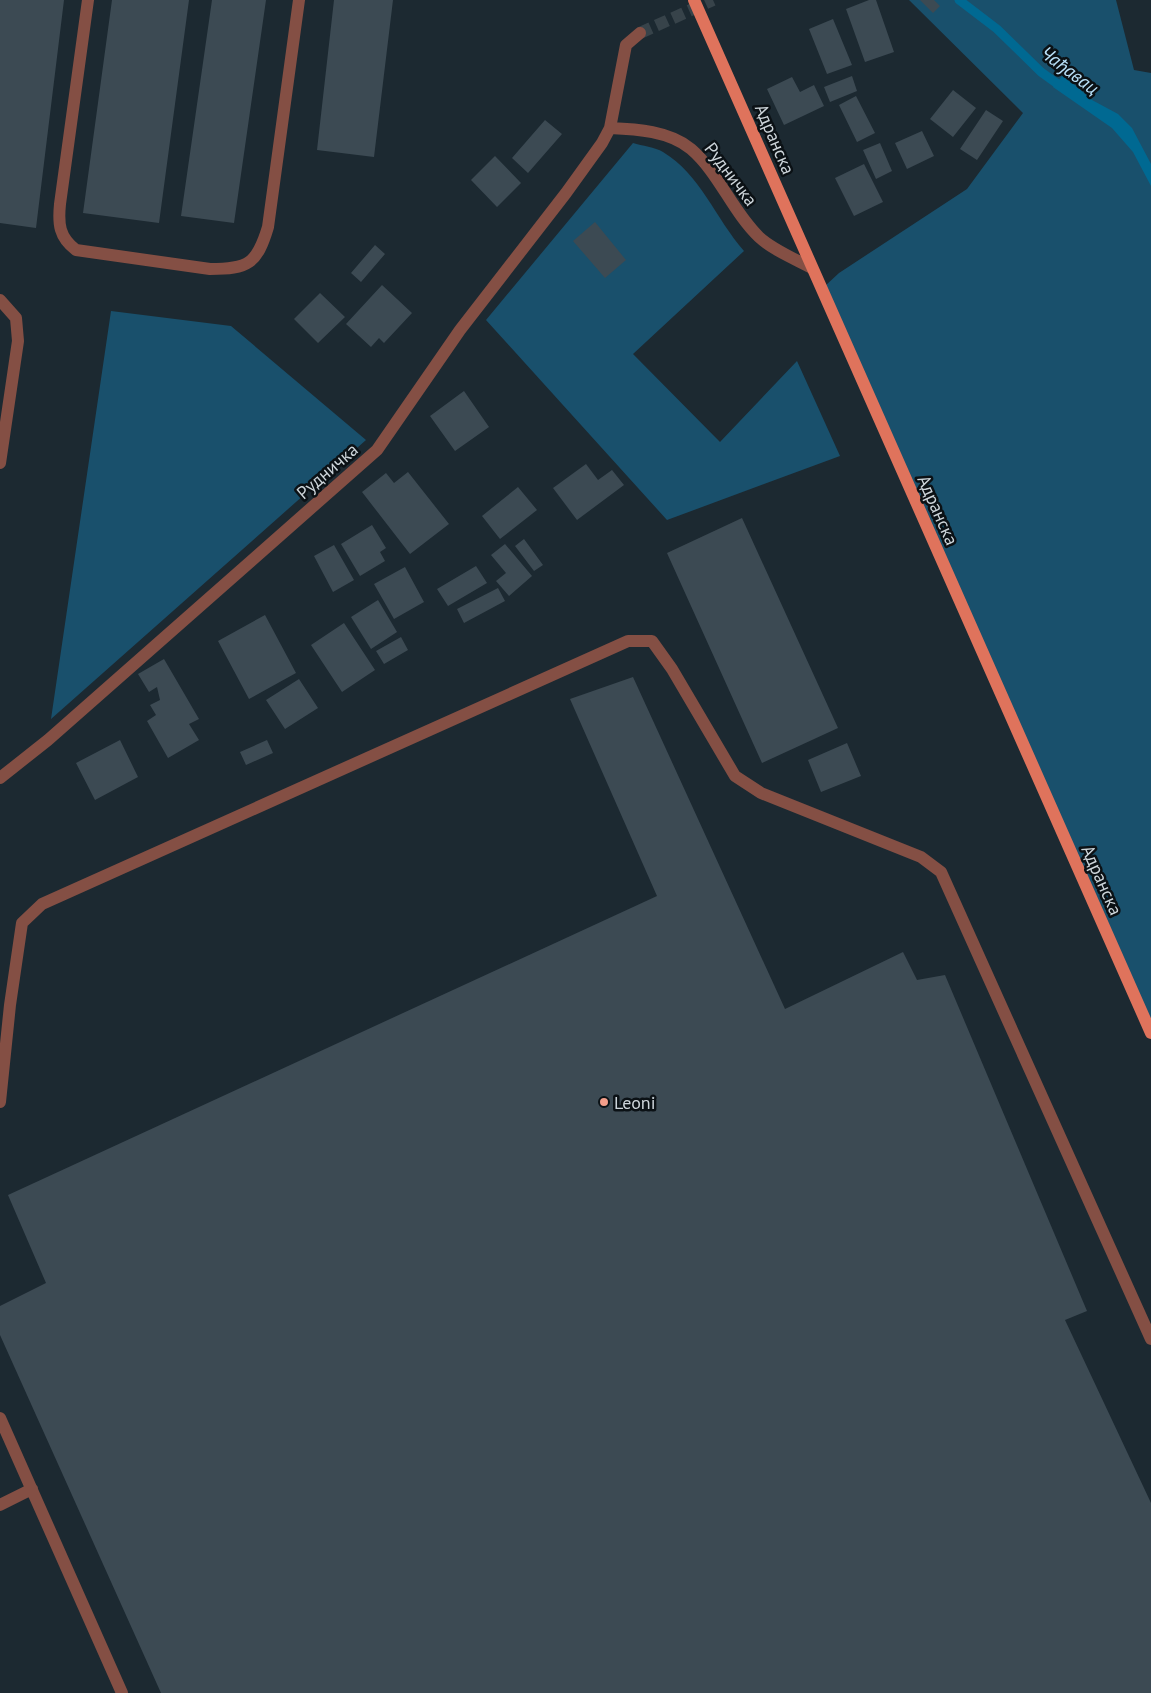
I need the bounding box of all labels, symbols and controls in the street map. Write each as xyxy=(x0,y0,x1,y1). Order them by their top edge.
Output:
water label: Чађавац xyxy=(1036,40,1104,100)
street label: Адранска xyxy=(750,100,800,178)
street label: Рудничка xyxy=(700,138,762,210)
street label: Рудничка xyxy=(292,438,362,504)
street label: Адранска xyxy=(912,471,964,549)
street label: Адранска xyxy=(1076,841,1128,919)
place label: Leoni xyxy=(614,1091,656,1114)
marker: Leoni xyxy=(598,1096,610,1108)

